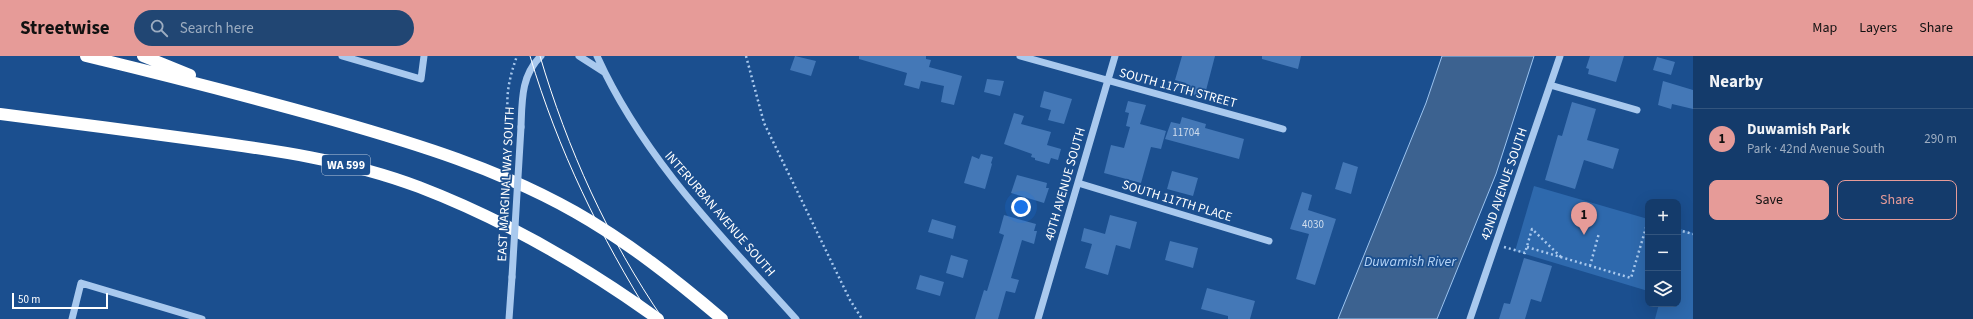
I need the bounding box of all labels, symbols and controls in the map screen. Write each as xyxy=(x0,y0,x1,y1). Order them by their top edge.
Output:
search box xyxy=(134,10,414,46)
text: Streetwise xyxy=(20,15,110,42)
icon: search xyxy=(148,17,170,39)
text: Search here xyxy=(180,18,254,39)
text: Map xyxy=(1812,18,1837,38)
text: Layers xyxy=(1859,18,1897,38)
text: Share xyxy=(1919,18,1953,38)
street label: SOUTH 117TH STREET xyxy=(1117,64,1239,112)
text: Nearby xyxy=(1709,70,1763,94)
street label: EAST MARGINAL WAY SOUTH xyxy=(493,106,519,262)
text: Duwamish Park xyxy=(1747,119,1850,140)
street label: 40TH AVENUE SOUTH xyxy=(1040,125,1090,243)
house number: 11704 xyxy=(1172,125,1200,140)
street label: 42ND AVENUE SOUTH xyxy=(1476,125,1532,243)
text: 1 xyxy=(1719,130,1725,148)
text: 290 m xyxy=(1924,130,1957,148)
text: Park · 42nd Avenue South xyxy=(1747,140,1885,158)
street label: INTERURBAN AVENUE SOUTH xyxy=(661,147,779,281)
road number: WA 599 xyxy=(322,155,370,175)
street label: SOUTH 117TH PLACE xyxy=(1120,176,1234,226)
button: Save xyxy=(1709,180,1829,220)
button: Share xyxy=(1837,180,1957,220)
your location xyxy=(1011,197,1031,217)
map controls xyxy=(1645,199,1681,307)
button: + xyxy=(1645,199,1681,235)
pin: 1 xyxy=(1571,202,1597,235)
house number: 4030 xyxy=(1302,217,1324,232)
button: − xyxy=(1645,235,1681,271)
water label: Duwamish River xyxy=(1364,252,1457,272)
button: layers xyxy=(1645,271,1681,307)
scale bar xyxy=(12,291,108,310)
text: 50 m xyxy=(18,292,40,307)

